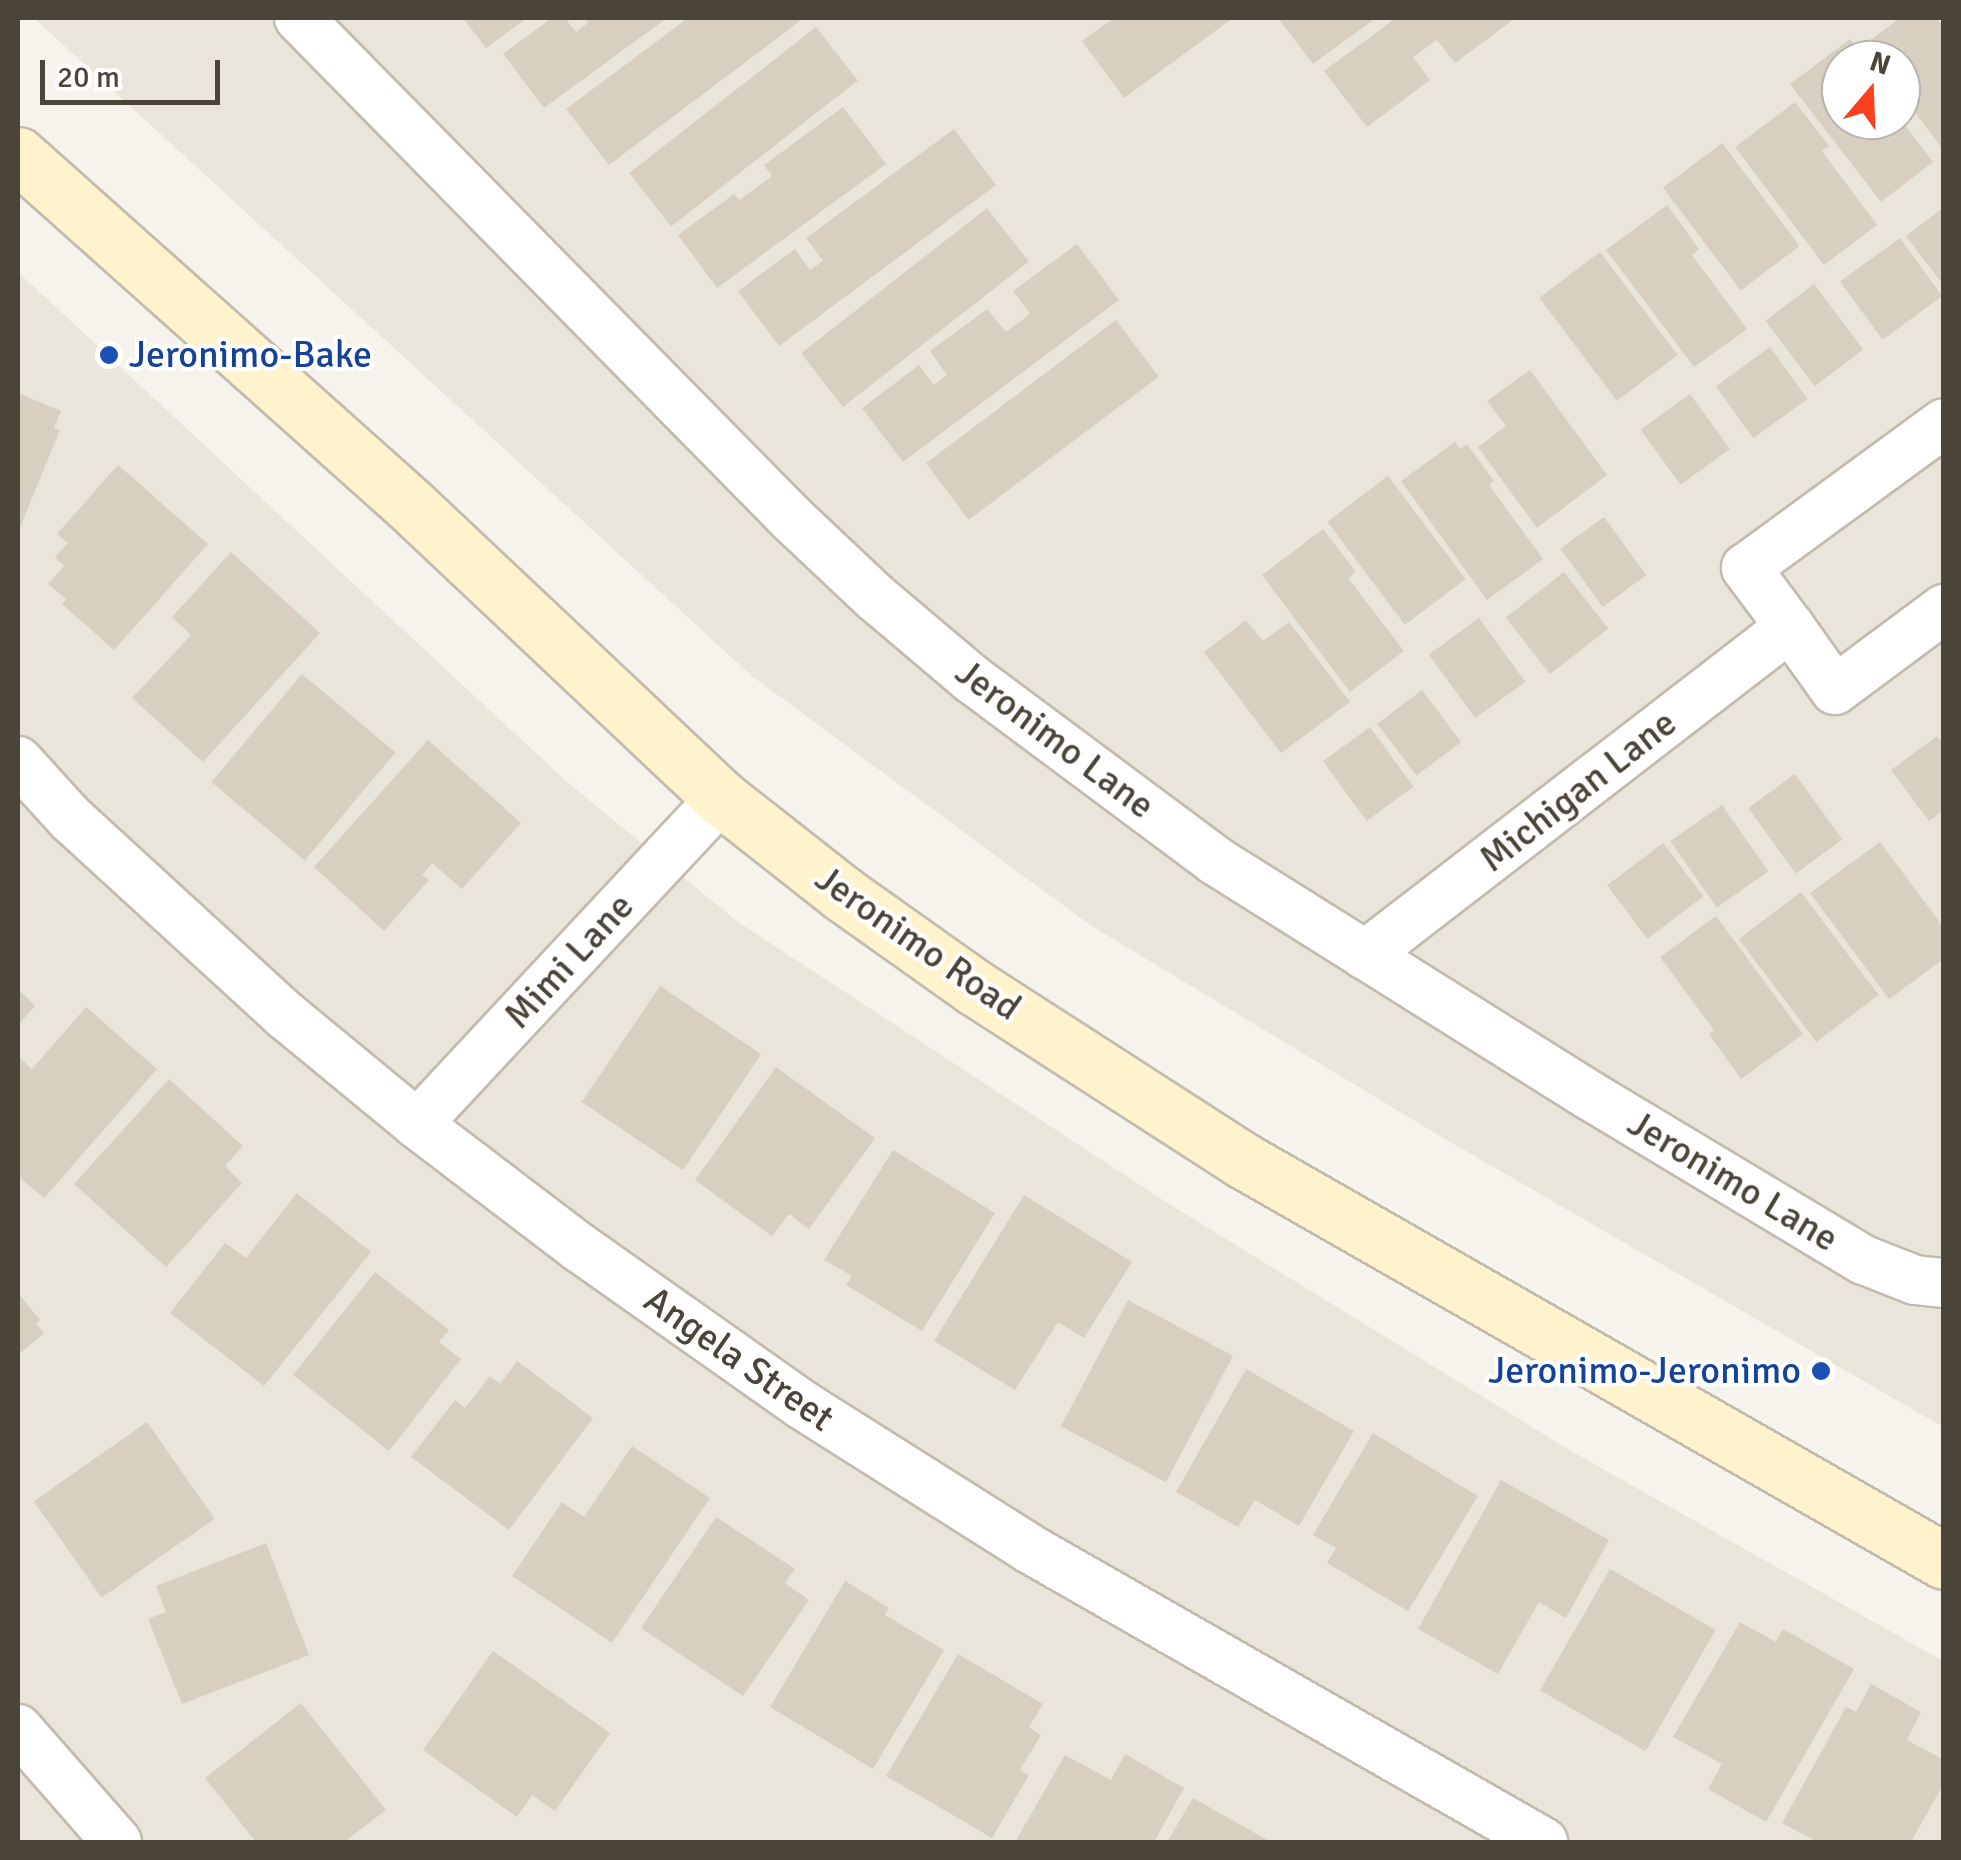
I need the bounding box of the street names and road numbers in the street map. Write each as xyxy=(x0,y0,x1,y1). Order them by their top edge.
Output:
street label: Jeronimo Lane xyxy=(947,649,1163,829)
street label: Michigan Lane xyxy=(1471,700,1685,882)
street label: Jeronimo Road xyxy=(807,856,1029,1030)
street label: Mimi Lane xyxy=(495,884,643,1038)
street label: Jeronimo Lane xyxy=(1620,1100,1846,1262)
street label: Angela Street xyxy=(635,1277,843,1441)

